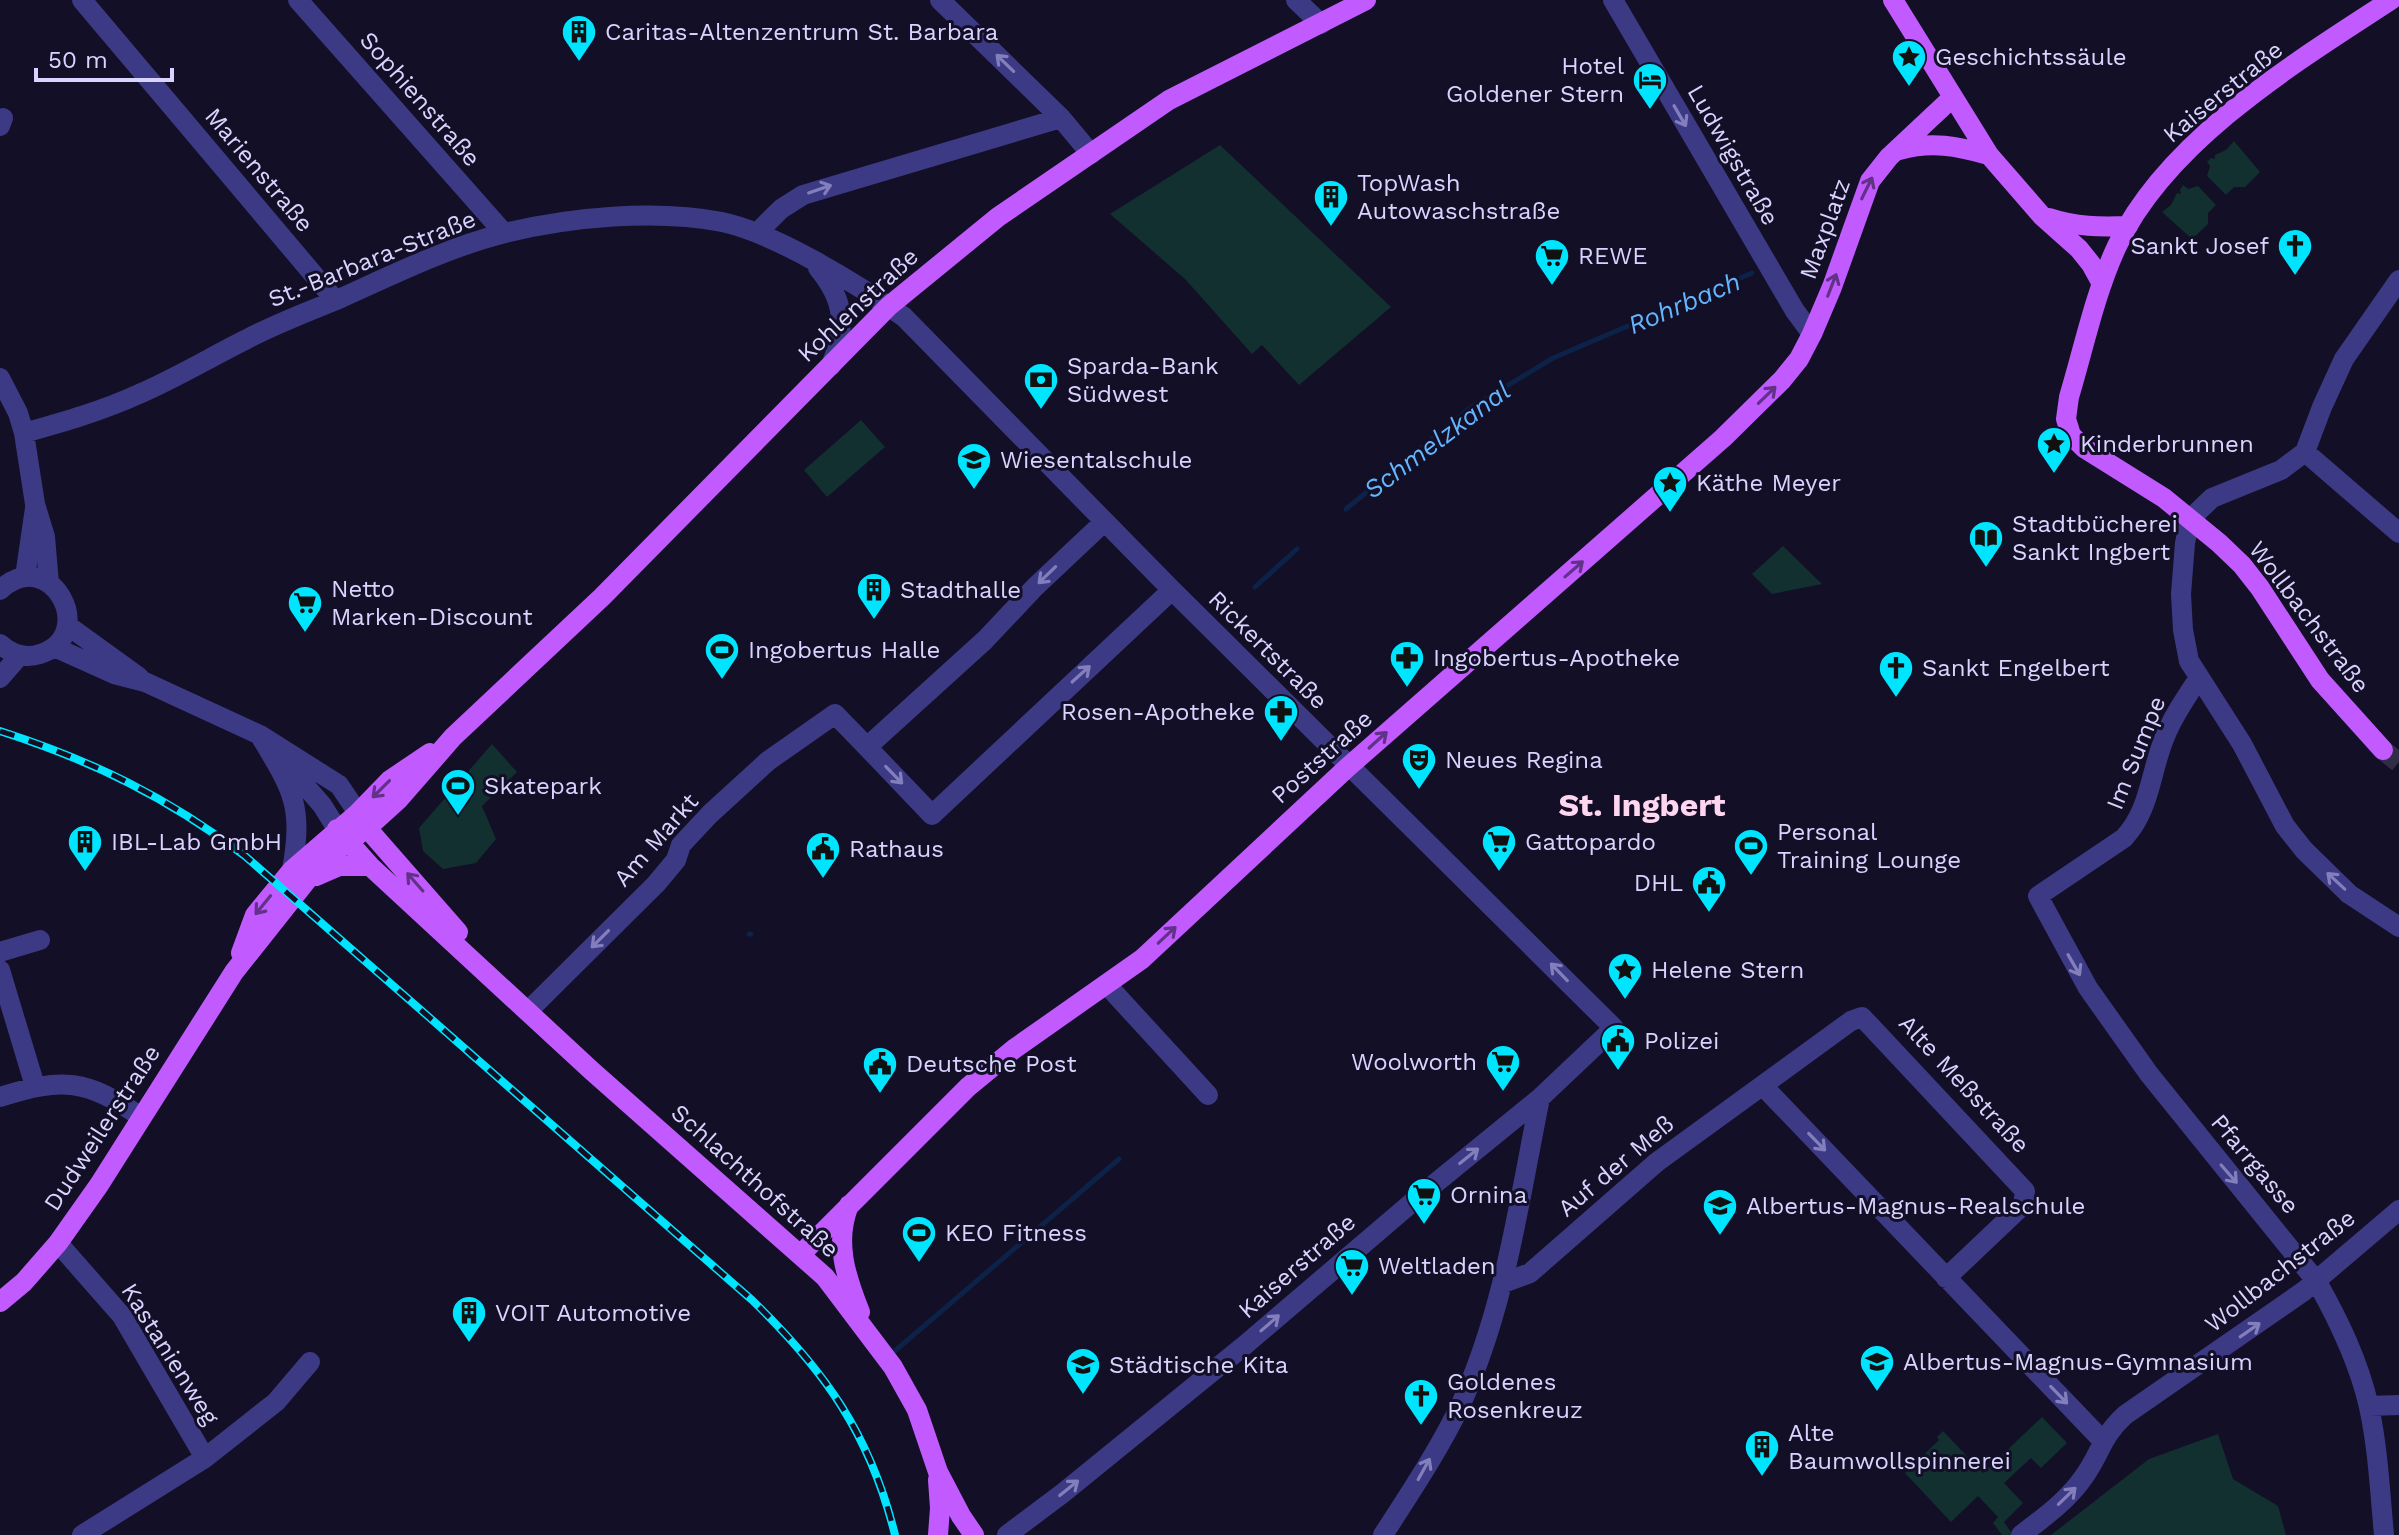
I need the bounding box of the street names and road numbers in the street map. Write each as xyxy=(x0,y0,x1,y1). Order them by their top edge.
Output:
street label: Sophienstraße xyxy=(354,26,486,172)
street label: Kaiserstraße xyxy=(2158,35,2288,149)
street label: Ludwigstraße xyxy=(1681,80,1785,230)
street label: Marienstraße xyxy=(199,102,319,238)
street label: Maxplatz xyxy=(1794,175,1856,283)
street label: St.-Barbara-Straße xyxy=(264,205,480,313)
street label: Kohlenstraße xyxy=(792,242,924,368)
street label: Wollbachstraße xyxy=(2243,536,2375,698)
street label: Rickertstraße xyxy=(1203,585,1333,715)
street label: Im Sumpe xyxy=(2101,692,2171,814)
street label: Poststraße xyxy=(1266,704,1378,810)
street label: Am Markt xyxy=(608,788,704,892)
street label: Alte Meßstraße xyxy=(1893,1009,2035,1159)
street label: Dudweilerstraße xyxy=(38,1040,166,1216)
street label: Schlachthofstraße xyxy=(665,1098,845,1264)
street label: Pfarrgasse xyxy=(2205,1108,2305,1220)
street label: Auf der Meß xyxy=(1552,1110,1680,1222)
street label: Wollbachstraße xyxy=(2199,1204,2361,1338)
street label: Kaiserstraße xyxy=(1233,1208,1361,1324)
street label: Kastanienweg xyxy=(115,1278,225,1430)

